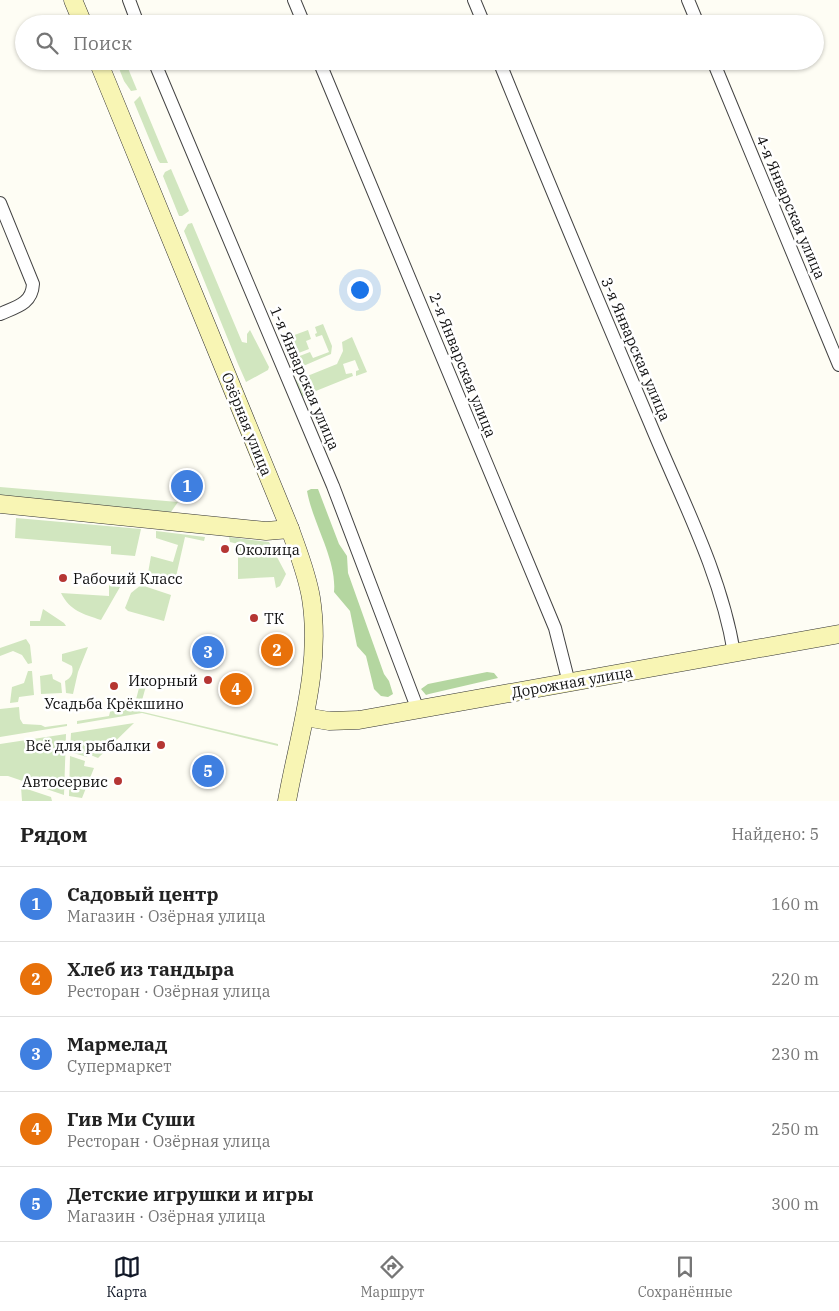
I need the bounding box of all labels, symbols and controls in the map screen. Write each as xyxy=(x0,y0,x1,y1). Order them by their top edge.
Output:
search box xyxy=(15,15,824,70)
icon: search xyxy=(33,29,61,57)
text: Поиск xyxy=(73,31,132,55)
street label: 4-я Январская улица xyxy=(752,132,830,282)
street label: 3-я Январская улица xyxy=(597,274,675,424)
your location xyxy=(347,277,373,303)
street label: 2-я Январская улица xyxy=(425,290,501,440)
street label: 1-я Январская улица xyxy=(266,303,344,453)
street label: Озёрная улица xyxy=(218,369,276,479)
pin: 1 xyxy=(171,467,203,505)
place label: Околица xyxy=(235,540,300,559)
marker: Околица xyxy=(219,543,231,555)
place label: Рабочий Класс xyxy=(73,569,183,588)
marker: Рабочий Класс xyxy=(57,572,69,584)
place label: ТК xyxy=(264,609,285,628)
marker: ТК xyxy=(248,612,260,624)
pin: 2 xyxy=(261,631,293,669)
pin: 3 xyxy=(192,633,224,671)
street label: Дорожная улица xyxy=(510,662,634,702)
pin: 4 xyxy=(220,670,252,708)
place label: Икорный xyxy=(128,671,198,690)
marker: Икорный xyxy=(202,674,214,686)
marker: Усадьба Крёкшино xyxy=(108,680,120,692)
place label: Усадьба Крёкшино xyxy=(44,694,184,713)
place label: Всё для рыбалки xyxy=(26,736,151,755)
marker: Всё для рыбалки xyxy=(155,739,167,751)
pin: 5 xyxy=(192,752,224,790)
place label: Автосервис xyxy=(22,772,108,791)
marker: Автосервис xyxy=(112,775,124,787)
text: Рядом xyxy=(20,820,88,848)
text: Найдено: 5 xyxy=(731,824,819,844)
text: Садовый центр xyxy=(67,882,219,906)
text: 1 xyxy=(31,894,41,914)
text: 160 m xyxy=(771,894,819,914)
text: Магазин · Озёрная улица xyxy=(67,906,266,926)
text: Хлеб из тандыра xyxy=(67,957,234,981)
text: 2 xyxy=(31,969,41,989)
text: 220 m xyxy=(771,969,819,989)
text: Ресторан · Озёрная улица xyxy=(67,981,270,1001)
text: Мармелад xyxy=(67,1032,167,1056)
text: 3 xyxy=(31,1044,41,1064)
text: 230 m xyxy=(771,1044,819,1064)
text: Супермаркет xyxy=(67,1056,172,1076)
text: Гив Ми Суши xyxy=(67,1107,195,1131)
text: 4 xyxy=(31,1119,41,1139)
text: 250 m xyxy=(771,1119,819,1139)
text: Ресторан · Озёрная улица xyxy=(67,1131,270,1151)
text: Детские игрушки и игры xyxy=(67,1182,314,1206)
text: 5 xyxy=(31,1194,41,1214)
text: 300 m xyxy=(771,1194,819,1214)
text: Магазин · Озёрная улица xyxy=(67,1206,266,1226)
tab: Карта xyxy=(107,1253,147,1301)
tab: Маршрут xyxy=(360,1253,424,1301)
tab: Сохранённые xyxy=(638,1253,732,1301)

